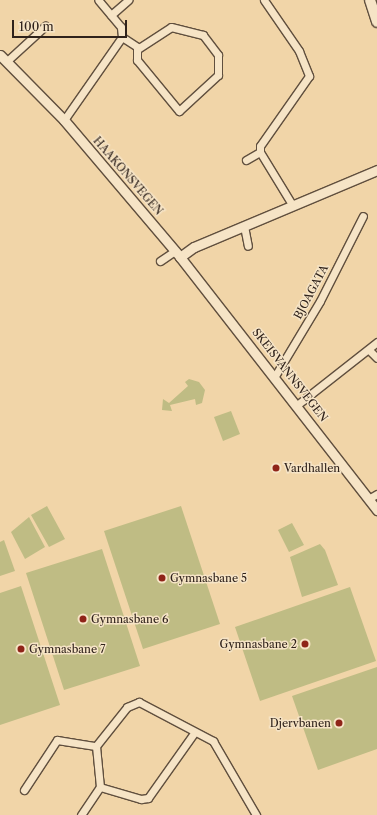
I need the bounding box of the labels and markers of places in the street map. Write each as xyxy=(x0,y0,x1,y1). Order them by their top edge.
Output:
place label: Vardhallen xyxy=(284,461,340,475)
marker: Vardhallen xyxy=(271,463,281,473)
place label: Gymnasbane 5 xyxy=(170,571,247,585)
marker: Gymnasbane 5 xyxy=(157,573,167,583)
place label: Gymnasbane 6 xyxy=(91,612,169,626)
marker: Gymnasbane 6 xyxy=(78,614,88,624)
place label: Gymnasbane 2 xyxy=(220,637,297,651)
marker: Gymnasbane 2 xyxy=(300,639,310,649)
place label: Gymnasbane 7 xyxy=(29,642,105,656)
marker: Gymnasbane 7 xyxy=(16,644,26,654)
place label: Djervbanen xyxy=(270,716,331,730)
marker: Djervbanen xyxy=(334,718,344,728)

